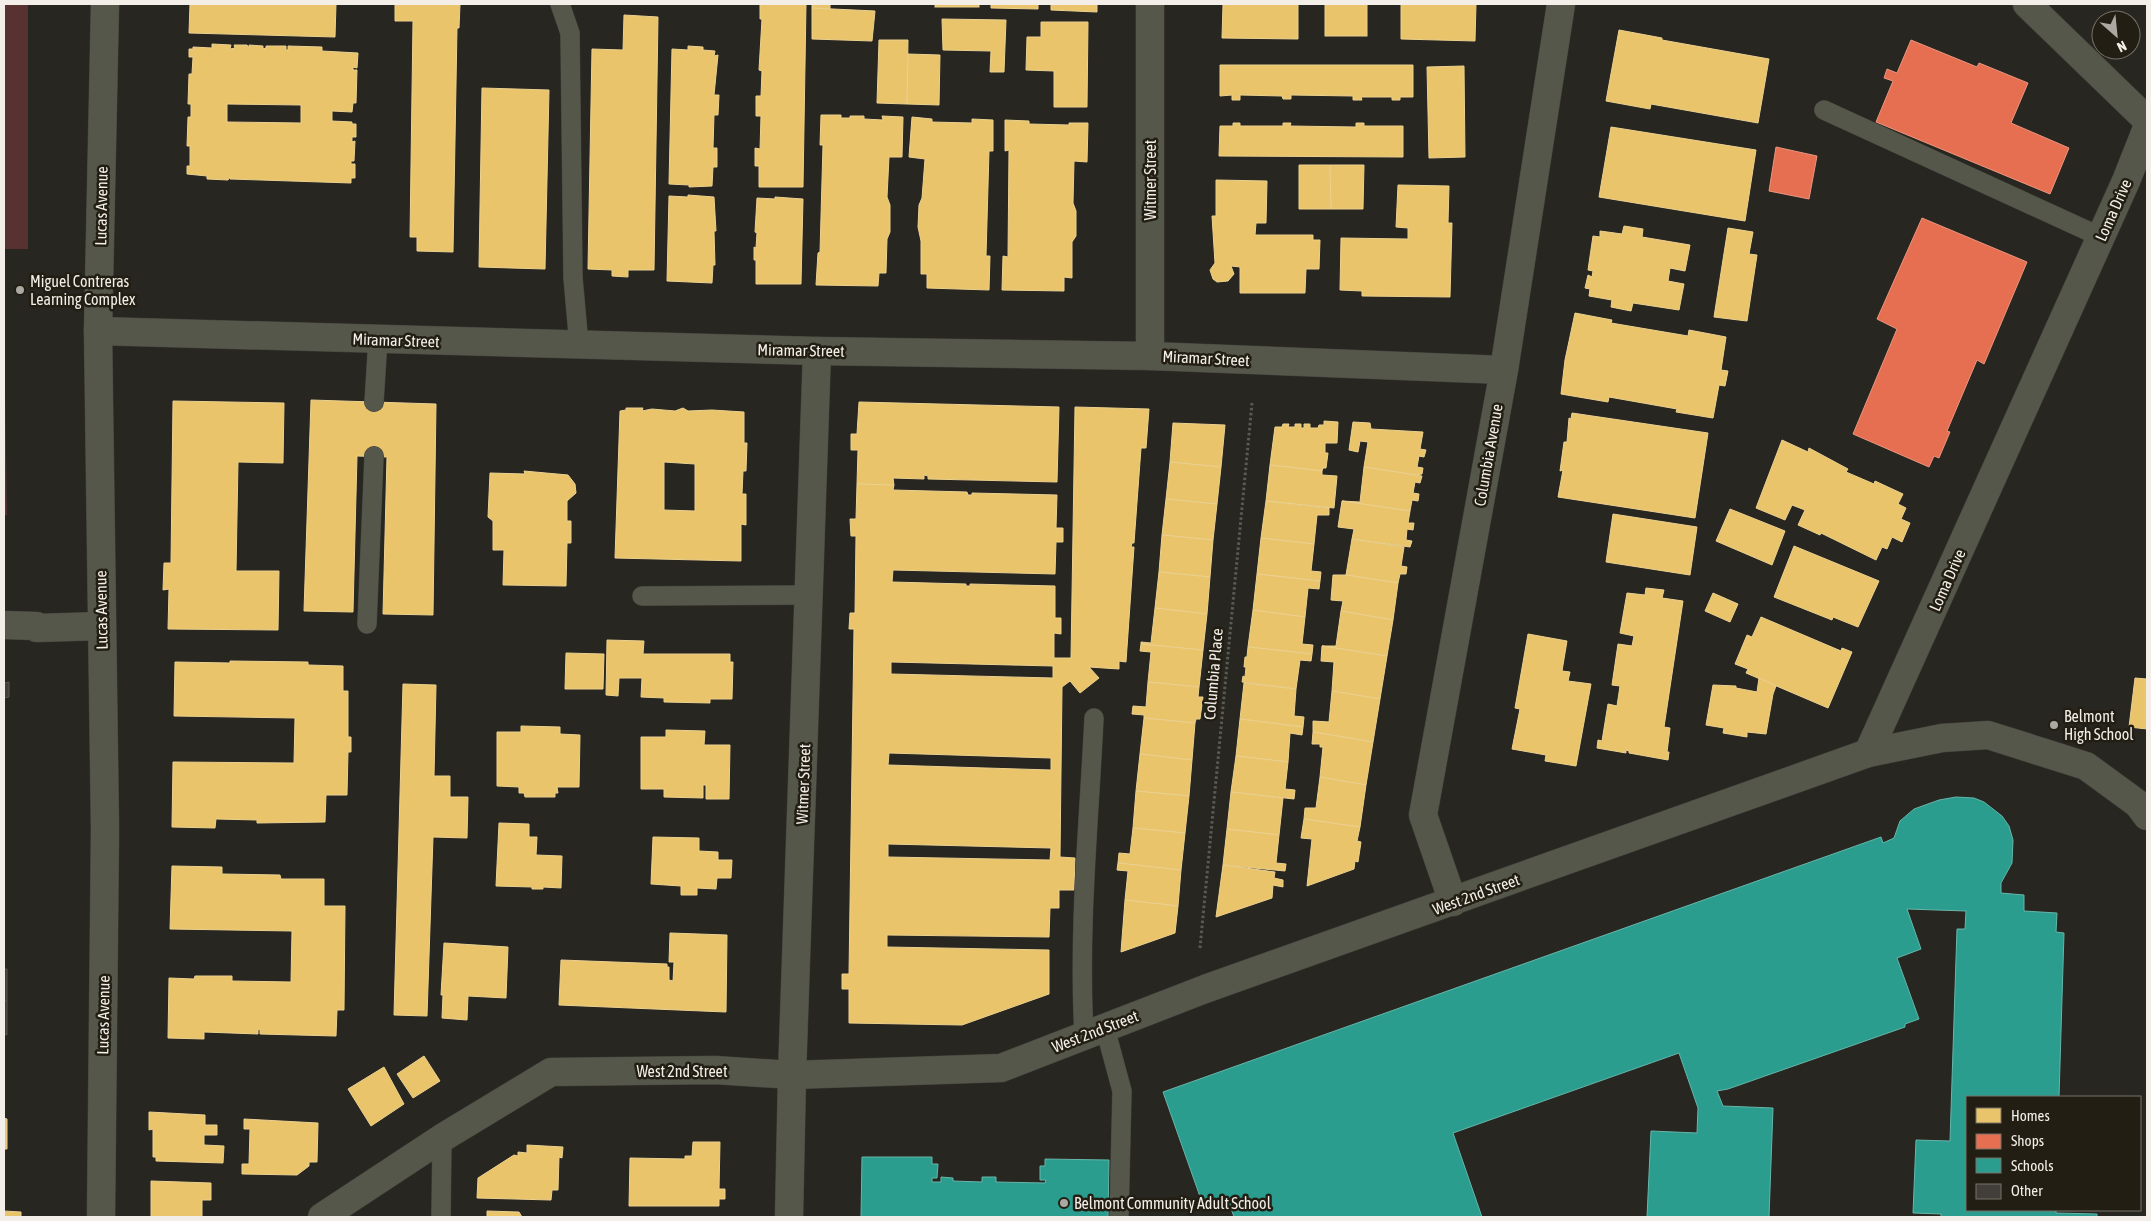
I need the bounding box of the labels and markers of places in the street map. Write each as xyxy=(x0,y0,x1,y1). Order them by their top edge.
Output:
place label: Miguel Contreras Learning Complex xyxy=(30,272,136,309)
marker: Miguel Contreras Learning Complex xyxy=(14,284,26,296)
place label: Belmont High School xyxy=(2064,707,2134,744)
marker: Belmont High School xyxy=(2048,719,2060,731)
place label: Belmont Community Adult School xyxy=(1074,1194,1272,1213)
marker: Belmont Community Adult School xyxy=(1058,1197,1070,1209)

